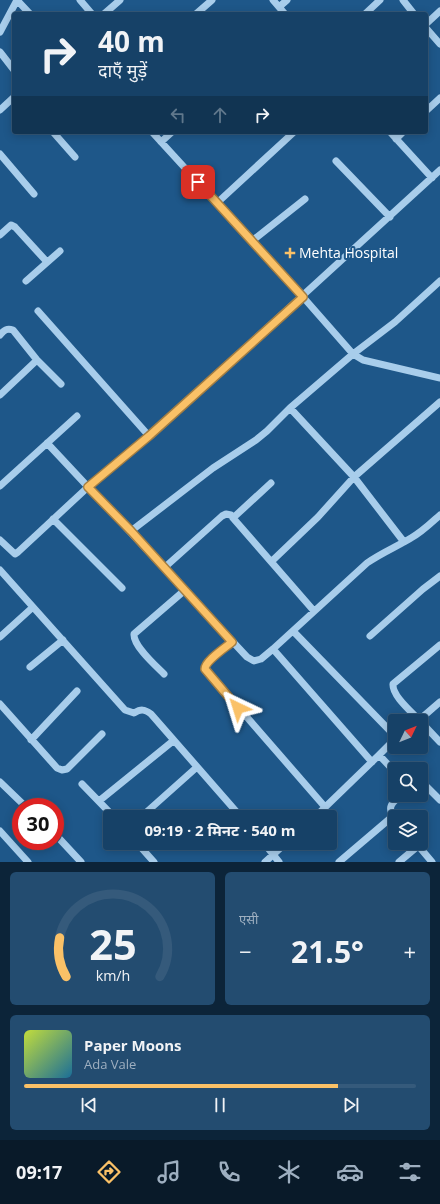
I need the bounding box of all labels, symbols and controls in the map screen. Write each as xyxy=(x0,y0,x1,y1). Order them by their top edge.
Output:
text: 40 m xyxy=(98,22,165,60)
icon: right xyxy=(32,28,84,80)
text: दाएँ मुड़ें xyxy=(98,58,147,82)
icon: left xyxy=(167,104,189,126)
icon: ahead xyxy=(209,104,231,126)
icon: right xyxy=(251,104,273,126)
pin xyxy=(181,165,215,199)
icon: arrive xyxy=(187,171,209,193)
place label: Mehta Hospital xyxy=(299,243,398,262)
marker: Mehta Hospital xyxy=(284,247,296,259)
position arrow xyxy=(217,687,259,729)
north arrow xyxy=(388,714,428,754)
map controls xyxy=(388,714,428,850)
button: search xyxy=(388,762,428,802)
speed limit sign: 30 xyxy=(12,798,64,850)
button: layers xyxy=(388,810,428,850)
text: 09:19 · 2 मिनट · 540 m xyxy=(144,820,296,840)
text: एसी xyxy=(239,910,258,928)
text: 25 xyxy=(89,915,136,971)
text: 21.5° xyxy=(291,931,364,972)
text: − xyxy=(239,936,252,966)
text: + xyxy=(403,936,416,966)
text: km/h xyxy=(95,965,130,984)
text: Paper Moons xyxy=(84,1035,182,1055)
text: Ada Vale xyxy=(84,1055,136,1073)
icon: previous xyxy=(78,1094,100,1116)
icon: pause xyxy=(209,1094,231,1116)
icon: next xyxy=(340,1094,362,1116)
icon: directions xyxy=(95,1158,123,1186)
icon: music xyxy=(155,1158,183,1186)
icon: phone xyxy=(215,1158,243,1186)
icon: climate xyxy=(275,1158,303,1186)
icon: car xyxy=(336,1158,364,1186)
icon: filters xyxy=(396,1158,424,1186)
text: 09:17 xyxy=(16,1160,62,1184)

